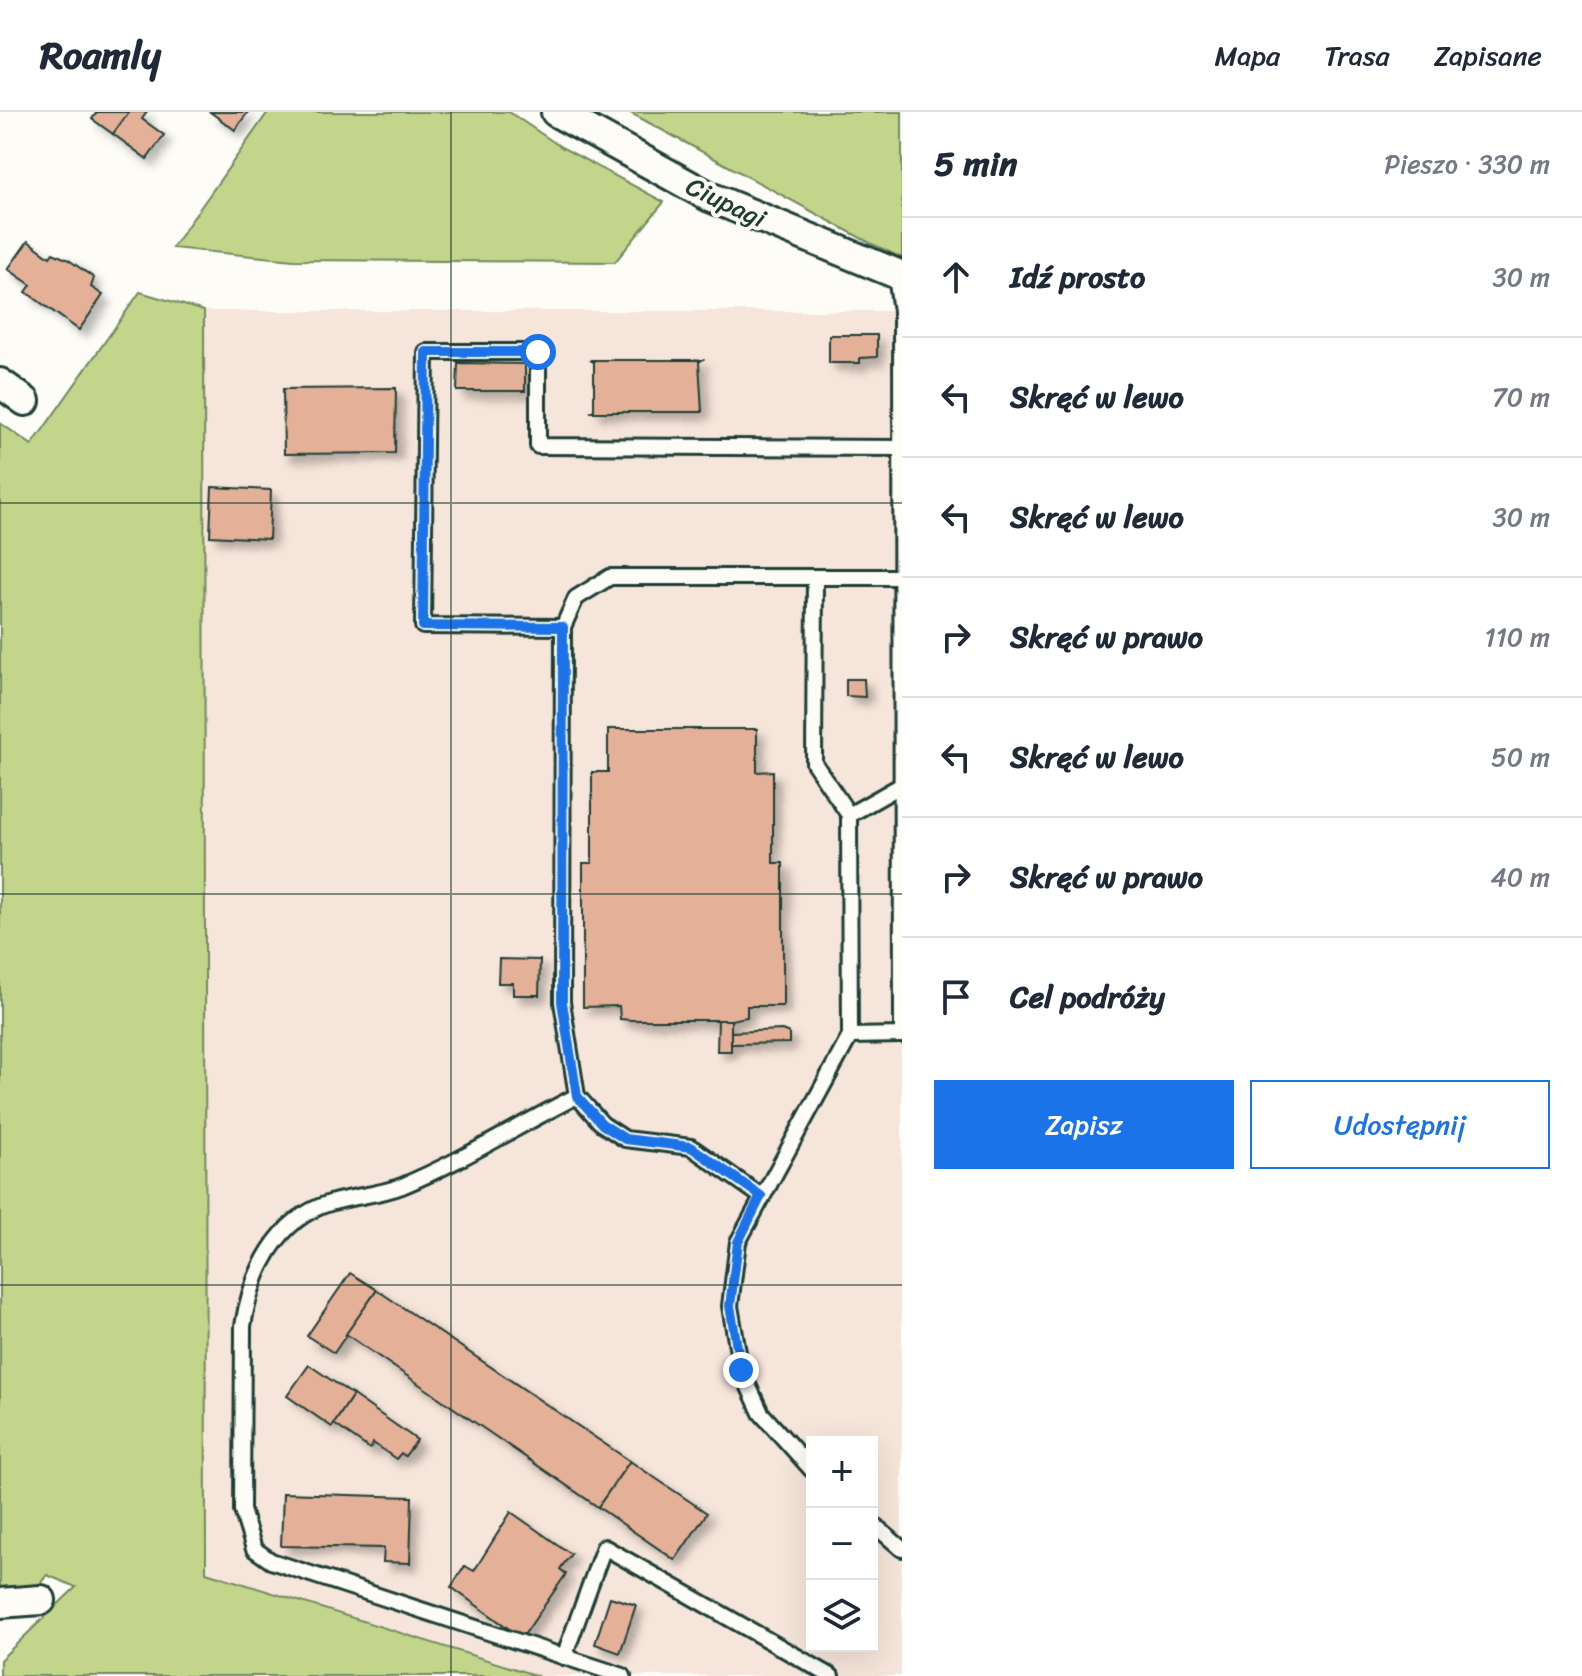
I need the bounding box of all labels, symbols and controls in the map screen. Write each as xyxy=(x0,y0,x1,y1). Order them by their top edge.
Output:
text: Roamly xyxy=(40,22,161,89)
text: Mapa xyxy=(1214,31,1280,80)
text: Trasa xyxy=(1324,31,1390,80)
text: Zapisane xyxy=(1434,31,1542,80)
text: 5 min xyxy=(934,134,1017,194)
text: Pieszo · 330 m xyxy=(1384,141,1550,187)
street label: Ciupagi xyxy=(678,163,775,241)
text: Idź prosto xyxy=(1010,250,1145,304)
text: 30 m xyxy=(1493,254,1550,300)
icon: ahead xyxy=(934,255,978,299)
route start xyxy=(520,334,556,370)
text: Skręć w lewo xyxy=(1010,370,1184,424)
text: 70 m xyxy=(1492,374,1550,420)
icon: left xyxy=(934,375,978,419)
text: Skręć w lewo xyxy=(1010,490,1184,544)
text: 30 m xyxy=(1493,494,1550,540)
icon: left xyxy=(934,495,978,539)
text: Skręć w prawo xyxy=(1010,610,1203,664)
text: 110 m xyxy=(1485,614,1550,660)
icon: right xyxy=(934,615,978,659)
text: Skręć w lewo xyxy=(1010,730,1184,784)
text: 50 m xyxy=(1491,734,1550,780)
icon: left xyxy=(934,735,978,779)
text: Skręć w prawo xyxy=(1010,850,1203,904)
text: 40 m xyxy=(1491,854,1550,900)
icon: right xyxy=(934,855,978,899)
text: Cel podróży xyxy=(1010,970,1165,1024)
icon: arrive xyxy=(934,975,978,1019)
button: Zapisz xyxy=(934,1080,1234,1169)
button: Udostępnij xyxy=(1250,1080,1550,1169)
route end xyxy=(723,1352,759,1388)
map controls xyxy=(806,1436,878,1652)
button: + xyxy=(806,1436,878,1508)
button: − xyxy=(806,1508,878,1580)
button: layers xyxy=(806,1580,878,1652)

